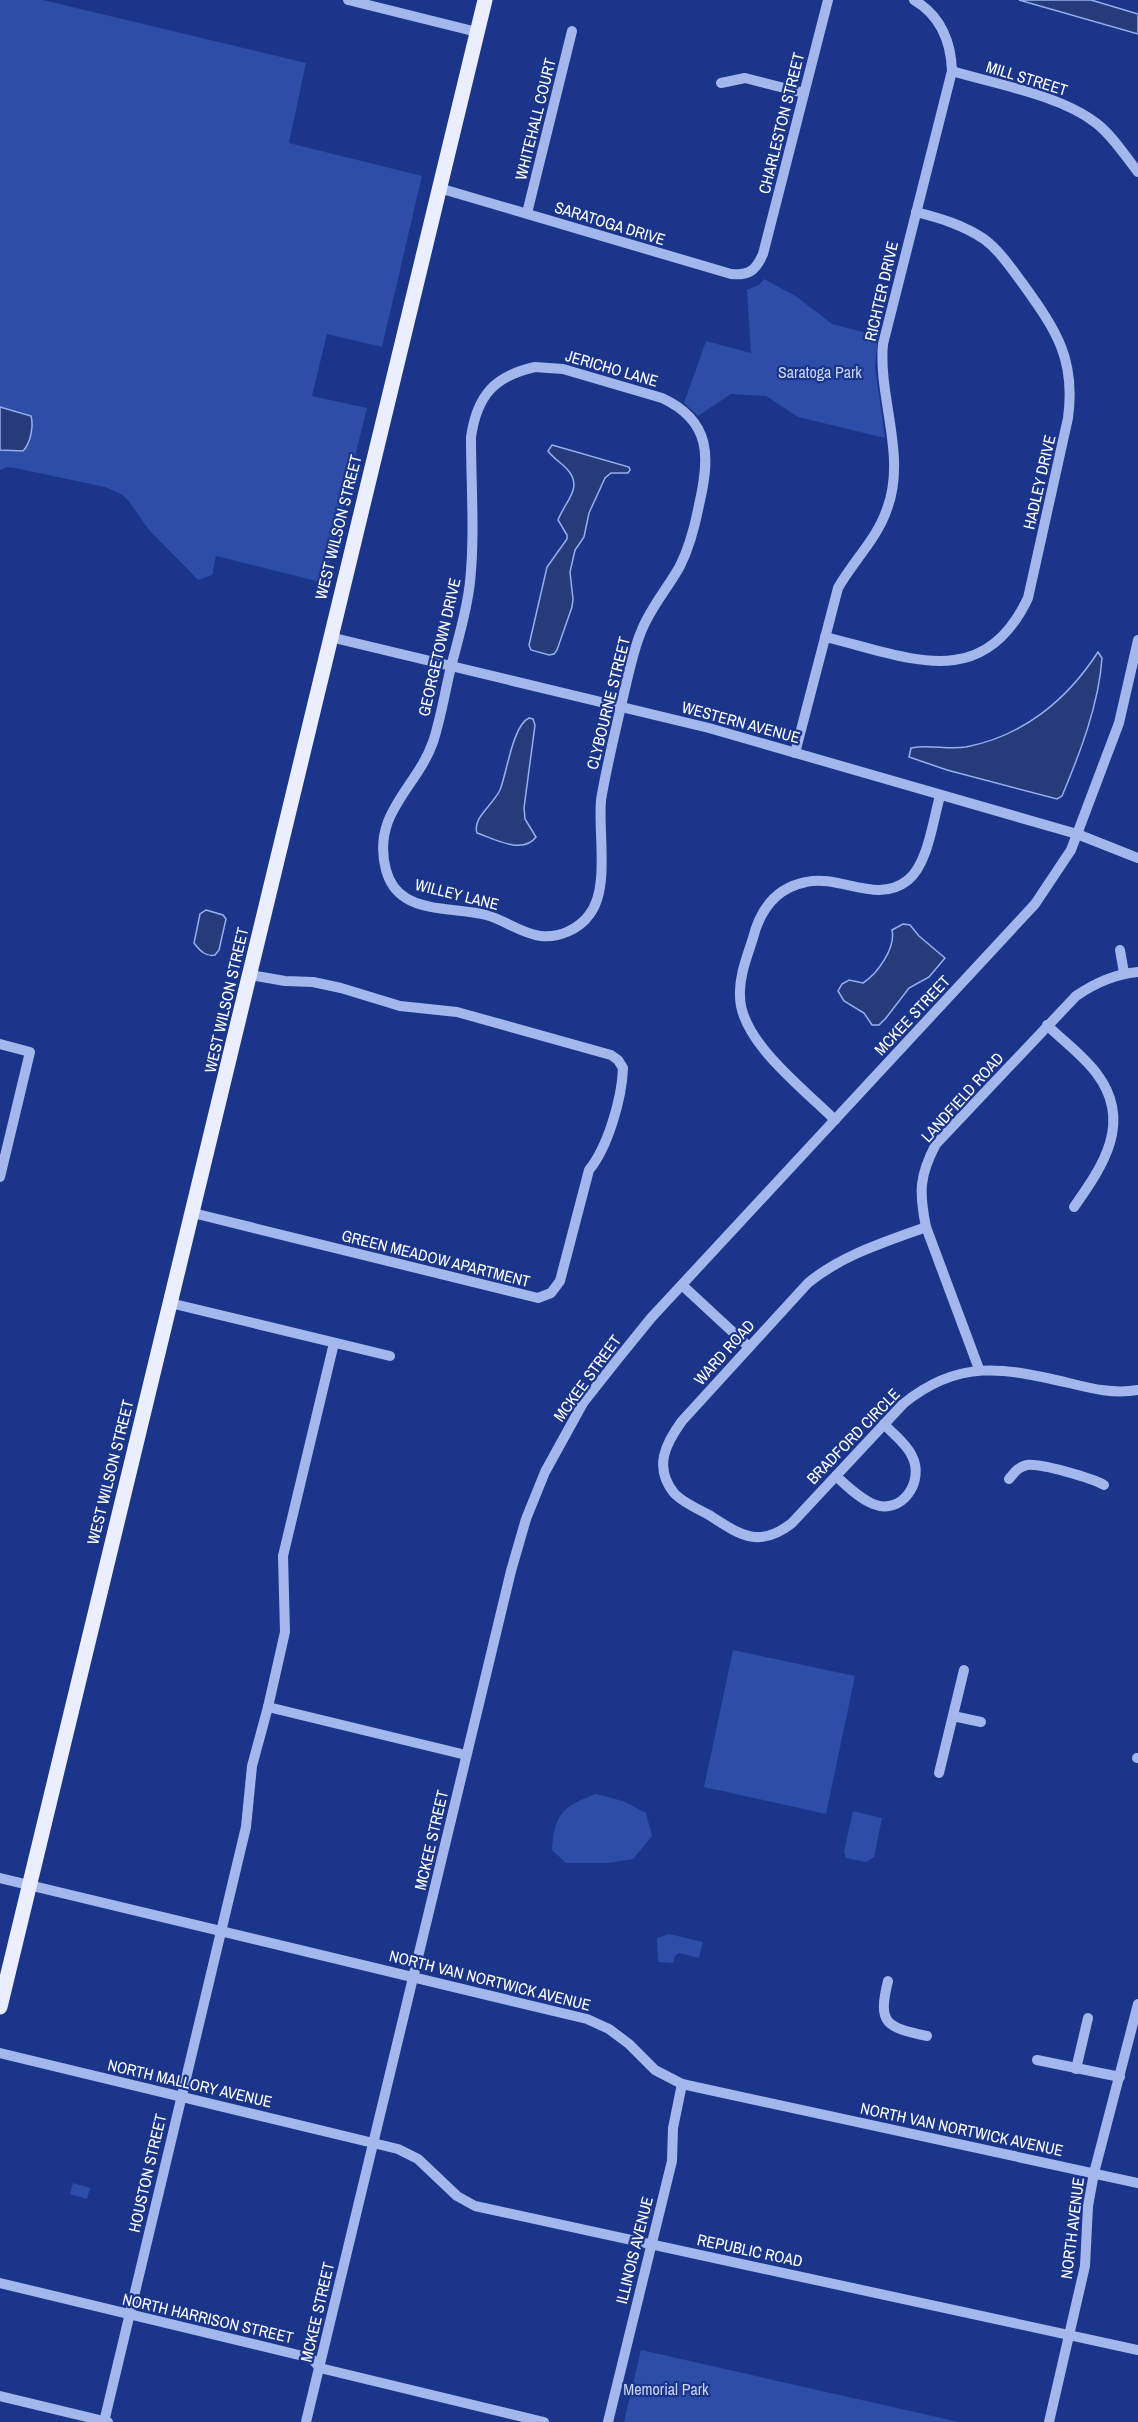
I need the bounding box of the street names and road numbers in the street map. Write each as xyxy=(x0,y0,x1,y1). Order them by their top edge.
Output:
street label: CHARLESTON STREET xyxy=(753,50,809,196)
street label: MILL STREET xyxy=(984,55,1070,101)
street label: WHITEHALL COURT xyxy=(509,56,561,182)
street label: SARATOGA DRIVE xyxy=(552,196,668,250)
street label: RICHTER DRIVE xyxy=(859,239,903,343)
street label: JERICHO LANE xyxy=(563,344,661,392)
street label: HADLEY DRIVE xyxy=(1017,433,1061,531)
street label: WEST WILSON STREET xyxy=(309,452,367,602)
street label: GEORGETOWN DRIVE xyxy=(412,576,466,718)
street label: CLYBOURNE STREET xyxy=(581,634,635,772)
street label: WESTERN AVENUE xyxy=(679,696,803,748)
street label: WILLEY LANE xyxy=(413,873,501,915)
street label: WEST WILSON STREET xyxy=(199,925,253,1075)
street label: MCKEE STREET xyxy=(869,970,955,1060)
street label: LANDFIELD ROAD xyxy=(916,1047,1008,1147)
street label: GREEN MEADOW APARTMENT xyxy=(339,1224,533,1292)
street label: WARD ROAD xyxy=(689,1314,759,1390)
street label: MCKEE STREET xyxy=(548,1330,626,1426)
street label: BRADFORD CIRCLE xyxy=(802,1383,904,1489)
street label: WEST WILSON STREET xyxy=(81,1397,139,1547)
street label: MCKEE STREET xyxy=(409,1788,453,1892)
street label: NORTH VAN NORTWICK AVENUE xyxy=(387,1944,593,2016)
street label: NORTH MALLORY AVENUE xyxy=(106,2053,274,2113)
street label: NORTH VAN NORTWICK AVENUE xyxy=(859,2097,1065,2161)
street label: HOUSTON STREET xyxy=(123,2112,171,2234)
street label: NORTH AVENUE xyxy=(1055,2176,1089,2280)
street label: ILLINOIS AVENUE xyxy=(610,2194,658,2306)
street label: REPUBLIC ROAD xyxy=(695,2228,805,2272)
street label: MCKEE STREET xyxy=(295,2260,339,2364)
street label: NORTH HARRISON STREET xyxy=(120,2288,296,2348)

